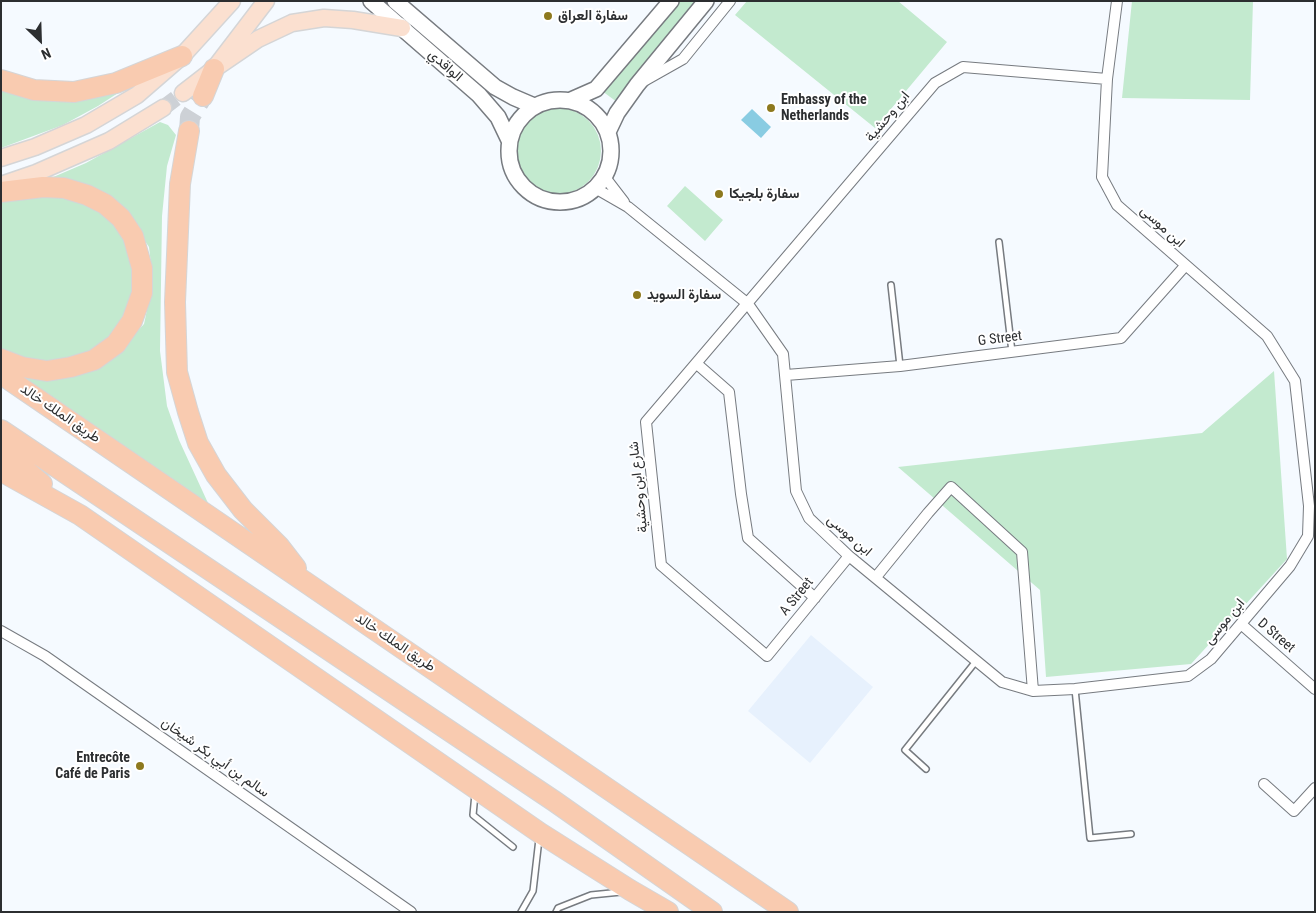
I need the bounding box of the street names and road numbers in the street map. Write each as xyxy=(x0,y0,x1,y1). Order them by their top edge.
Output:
street label: الواقدي xyxy=(424,46,466,86)
street label: ابن وحشية xyxy=(862,88,914,146)
street label: ابن موسى xyxy=(1136,203,1188,251)
street label: G Street xyxy=(977,328,1023,350)
street label: طريق الملك خالد xyxy=(17,381,103,447)
street label: شارع ابن وحشية xyxy=(626,440,652,534)
street label: ابن موسى xyxy=(823,512,875,560)
street label: A Street xyxy=(777,575,817,619)
street label: ابن موسى xyxy=(1201,596,1249,648)
street label: طريق الملك خالد xyxy=(352,610,438,676)
street label: D Street xyxy=(1254,615,1298,657)
street label: سالم بن أبي بكر شيخان xyxy=(158,714,272,802)

